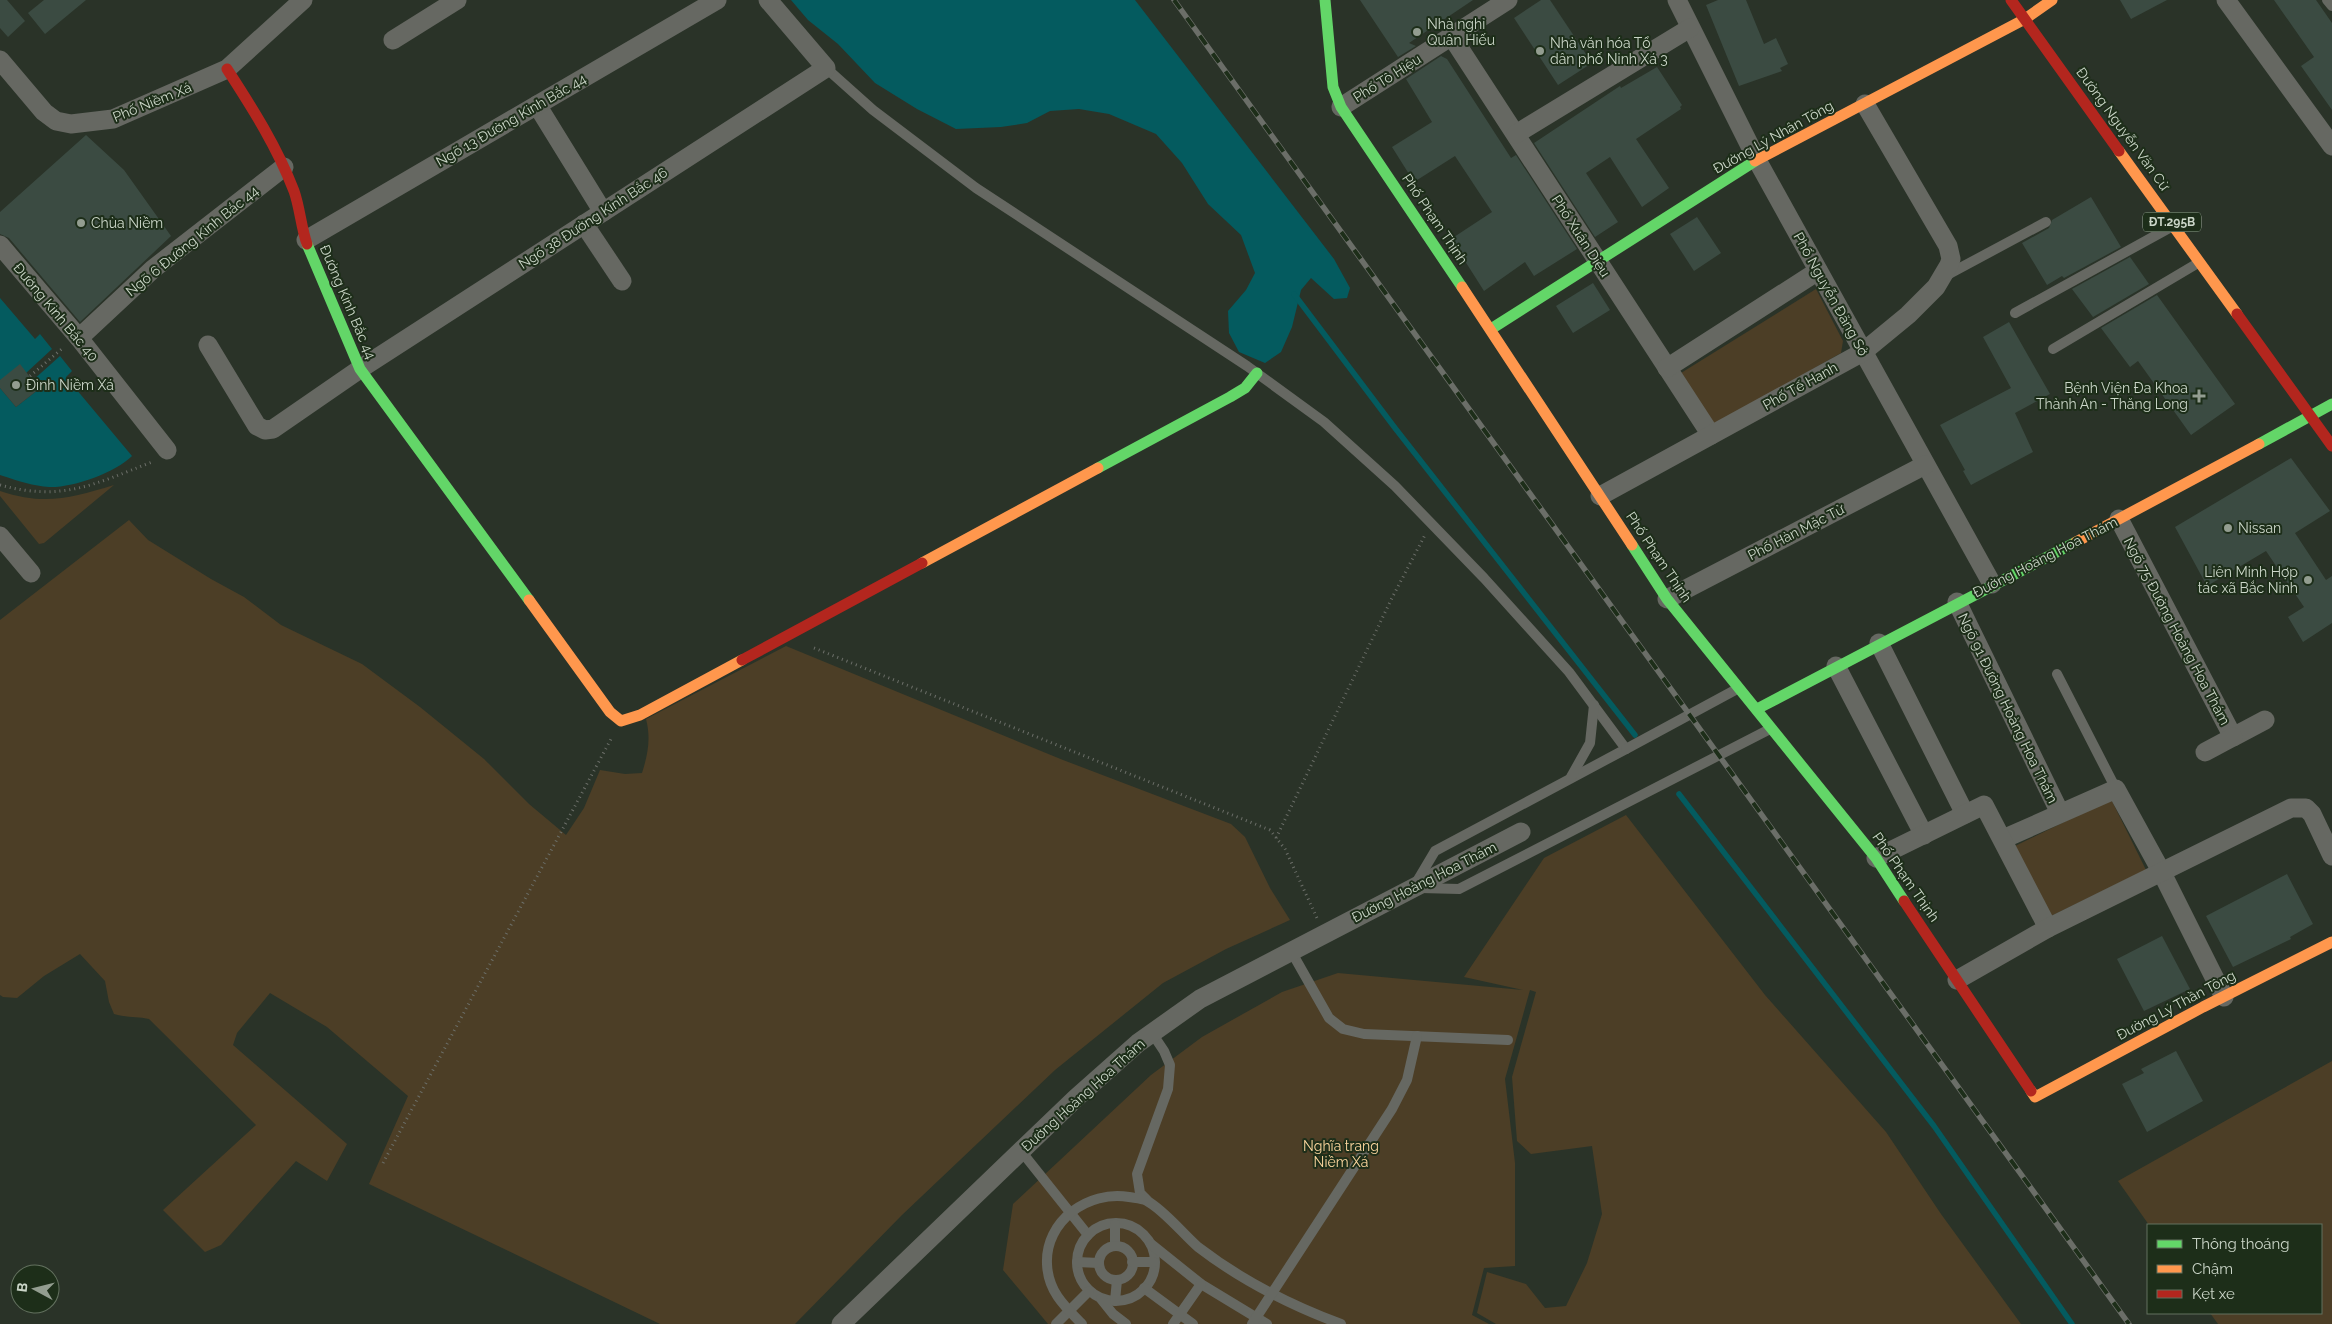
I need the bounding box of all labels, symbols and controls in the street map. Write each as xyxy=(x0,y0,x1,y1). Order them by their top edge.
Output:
place label: Nhà nghỉ Quân Hiếu xyxy=(1427,16,1495,48)
marker: Nhà nghỉ Quân Hiếu xyxy=(1411,26,1423,38)
place label: Nhà văn hóa Tổ dân phố Ninh Xá 3 xyxy=(1550,35,1668,67)
marker: Nhà văn hóa Tổ dân phố Ninh Xá 3 xyxy=(1534,45,1546,57)
street label: Phố Tô Hiệu xyxy=(1350,51,1424,105)
street label: Đường Nguyễn Văn Cừ xyxy=(2073,64,2173,194)
street label: Ngõ 13 Đường Kinh Bắc 44 xyxy=(433,70,589,170)
street label: Phố Niềm Xá xyxy=(110,79,194,125)
street label: Đường Lý Nhân Tông xyxy=(1710,97,1836,177)
street label: Ngõ 38 Đường Kinh Bắc 46 xyxy=(516,164,670,272)
street label: Phố Phạm Thịnh xyxy=(1399,171,1471,267)
street label: Ngõ 6 Đường Kinh Bắc 44 xyxy=(123,182,262,299)
street label: Phố Xuân Diệu xyxy=(1549,192,1613,280)
road number: ĐT.295B xyxy=(2143,212,2201,232)
place label: Chùa Niềm xyxy=(91,215,163,231)
marker: Chùa Niềm xyxy=(75,217,87,229)
street label: Phố Nguyễn Đăng Sở xyxy=(1790,229,1872,359)
street label: Đường Kinh Bắc 44 xyxy=(317,242,379,362)
street label: Đường Kinh Bắc 40 xyxy=(10,260,102,364)
street label: Phố Tế Hanh xyxy=(1760,359,1840,413)
place label: Đình Niềm Xá xyxy=(26,377,114,393)
marker: Đình Niềm Xá xyxy=(10,379,22,391)
place label: Bệnh Viện Đa Khoa Thành An - Thăng Long xyxy=(2036,380,2188,412)
marker: Bệnh Viện Đa Khoa Thành An - Thăng Long xyxy=(2192,389,2206,403)
street label: Phố Hàn Mặc Tử xyxy=(1745,501,1847,563)
street label: Phố Phạm Thịnh xyxy=(1623,509,1695,605)
street label: Đường Hoàng Hoa Thám xyxy=(1970,514,2120,600)
place label: Nissan xyxy=(2238,520,2281,536)
marker: Nissan xyxy=(2222,522,2234,534)
street label: Ngõ 75 Đường Hoàng Hoa Thám xyxy=(2121,535,2233,727)
place label: Liên Minh Hợp tác xã Bắc Ninh xyxy=(2198,564,2298,596)
marker: Liên Minh Hợp tác xã Bắc Ninh xyxy=(2302,574,2314,586)
street label: Ngõ 91 Đường Hoàng Hoa Thám xyxy=(1955,610,2061,806)
street label: Phố Phạm Thịnh xyxy=(1869,829,1943,925)
street label: Đường Hoàng Hoa Thám xyxy=(1349,839,1499,925)
street label: Đường Lý Thần Tông xyxy=(2114,967,2238,1043)
street label: Đường Hoàng Hoa Thám xyxy=(1018,1035,1148,1155)
park label: Nghĩa trang Niềm Xá xyxy=(1303,1138,1379,1170)
legend xyxy=(2147,1224,2322,1314)
text: Thông thoáng xyxy=(2192,1235,2290,1253)
text: Chậm xyxy=(2192,1260,2233,1278)
north arrow xyxy=(10,1264,60,1314)
text: B xyxy=(14,1281,31,1293)
text: Kẹt xe xyxy=(2192,1285,2235,1303)

